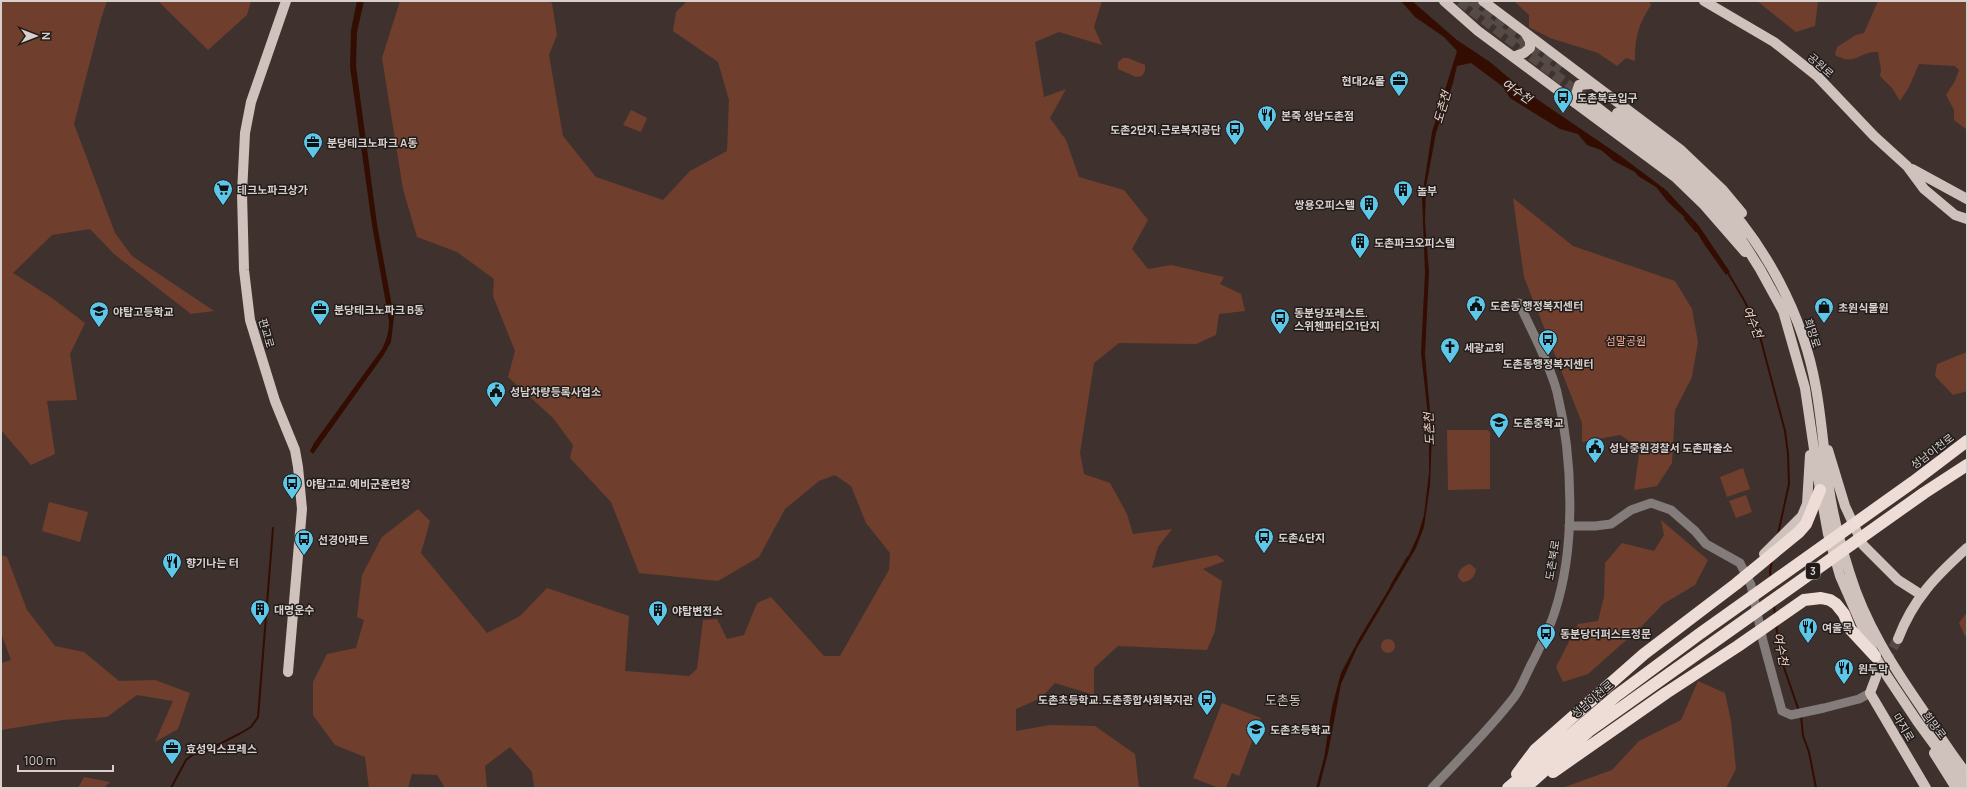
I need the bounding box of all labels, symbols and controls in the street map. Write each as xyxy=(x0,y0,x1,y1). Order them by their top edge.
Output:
north arrow xyxy=(16,16,56,56)
text: N xyxy=(39,32,54,40)
street label: 공원로 xyxy=(1805,49,1837,81)
office icon: 현대24몰 xyxy=(1388,69,1410,97)
place label: 현대24몰 xyxy=(1342,73,1385,88)
water label: 여수천 xyxy=(1499,75,1537,108)
bus stop icon: 도촌북로입구 xyxy=(1552,86,1574,114)
water label: 도촌천 xyxy=(1429,87,1455,125)
place label: 도촌북로입구 xyxy=(1577,90,1638,105)
restaurant icon: 본죽 성남도촌점 xyxy=(1256,104,1278,132)
place label: 본죽 성남도촌점 xyxy=(1281,108,1354,123)
bus stop icon: 도촌2단지.근로복지공단 xyxy=(1224,118,1246,146)
place label: 도촌2단지.근로복지공단 xyxy=(1110,122,1221,137)
office icon: 분당테크노파크 A동 xyxy=(302,131,324,159)
place label: 분당테크노파크 A동 xyxy=(327,135,418,150)
supermarket icon: 테크노파크상가 xyxy=(212,178,234,206)
building icon: 놀부 xyxy=(1392,179,1414,207)
place label: 테크노파크상가 xyxy=(237,182,308,197)
place label: 놀부 xyxy=(1417,183,1437,198)
building icon: 쌍용오피스텔 xyxy=(1358,193,1380,221)
place label: 쌍용오피스텔 xyxy=(1294,197,1355,212)
building icon: 도촌파크오피스텔 xyxy=(1349,231,1371,259)
place label: 도촌파크오피스텔 xyxy=(1374,235,1455,250)
public building icon: 도촌동 행정복지센터 xyxy=(1465,294,1487,322)
shop icon: 초원식물원 xyxy=(1813,296,1835,324)
office icon: 분당테크노파크 B동 xyxy=(309,298,331,326)
place label: 도촌동 행정복지센터 xyxy=(1490,298,1583,313)
school or university icon: 야탑고등학교 xyxy=(88,300,110,328)
place label: 초원식물원 xyxy=(1838,300,1889,315)
place label: 분당테크노파크 B동 xyxy=(334,302,424,317)
water label: 여수천 xyxy=(1739,303,1768,342)
place label: 야탑고등학교 xyxy=(113,304,174,319)
place label: 동분당포레스트. 스위첸파티오1단지 xyxy=(1294,305,1380,333)
bus stop icon: 동분당포레스트. 스위첸파티오1단지 xyxy=(1269,307,1291,335)
street label: 판교로 xyxy=(256,316,278,350)
street label: 희망로 xyxy=(1801,316,1825,350)
bus stop icon: 도촌동행정복지센터 xyxy=(1537,328,1559,356)
park label: 섬말공원 xyxy=(1606,333,1646,348)
church icon: 세광교회 xyxy=(1439,336,1461,364)
place label: 세광교회 xyxy=(1464,340,1504,355)
place label: 도촌동행정복지센터 xyxy=(1502,356,1594,371)
public building icon: 성남차량등록사업소 xyxy=(485,380,507,408)
place label: 성남차량등록사업소 xyxy=(510,384,601,399)
water label: 도촌천 xyxy=(1420,410,1438,446)
school or university icon: 도촌중학교 xyxy=(1488,411,1510,439)
place label: 도촌중학교 xyxy=(1513,415,1564,430)
street label: 성남이천로 xyxy=(1907,430,1957,472)
public building icon: 성남중원경찰서 도촌파출소 xyxy=(1584,436,1606,464)
place label: 성남중원경찰서 도촌파출소 xyxy=(1609,440,1733,455)
bus stop icon: 야탑고교.예비군훈련장 xyxy=(281,472,303,500)
place label: 야탑고교.예비군훈련장 xyxy=(306,476,411,491)
bus stop icon: 도촌4단지 xyxy=(1253,526,1275,554)
bus stop icon: 선경아파트 xyxy=(293,528,315,556)
place label: 도촌4단지 xyxy=(1278,530,1325,545)
place label: 선경아파트 xyxy=(318,532,369,547)
street label: 도촌북로 xyxy=(1541,539,1563,581)
restaurant icon: 향기나는 터 xyxy=(161,551,183,579)
place label: 향기나는 터 xyxy=(186,555,239,570)
road number: 3 xyxy=(1806,563,1820,579)
building icon: 대명운수 xyxy=(249,598,271,626)
building icon: 야탑변전소 xyxy=(647,599,669,627)
place label: 대명운수 xyxy=(274,602,314,617)
place label: 야탑변전소 xyxy=(672,603,723,618)
restaurant icon: 여울목 xyxy=(1797,616,1819,644)
place label: 여울목 xyxy=(1822,620,1852,635)
bus stop icon: 동분당더퍼스트정문 xyxy=(1535,622,1557,650)
place label: 동분당더퍼스트정문 xyxy=(1560,626,1651,641)
water label: 여수천 xyxy=(1769,631,1793,669)
restaurant icon: 원두막 xyxy=(1833,657,1855,685)
place label: 원두막 xyxy=(1858,661,1888,676)
street label: 성남이천로 xyxy=(1568,677,1616,721)
bus stop icon: 도촌초등학교.도촌종합사회복지관 xyxy=(1196,688,1218,716)
district label: 도촌동 xyxy=(1265,691,1301,709)
place label: 도촌초등학교.도촌종합사회복지관 xyxy=(1038,692,1193,707)
street label: 희망로 xyxy=(1920,708,1950,742)
street label: 마지로 xyxy=(1890,710,1918,744)
school or university icon: 도촌초등학교 xyxy=(1245,718,1267,746)
place label: 도촌초등학교 xyxy=(1270,722,1331,737)
office icon: 효성익스프레스 xyxy=(161,737,183,765)
place label: 효성익스프레스 xyxy=(186,741,257,756)
scale bar xyxy=(18,747,113,773)
text: 100 m xyxy=(24,752,56,769)

